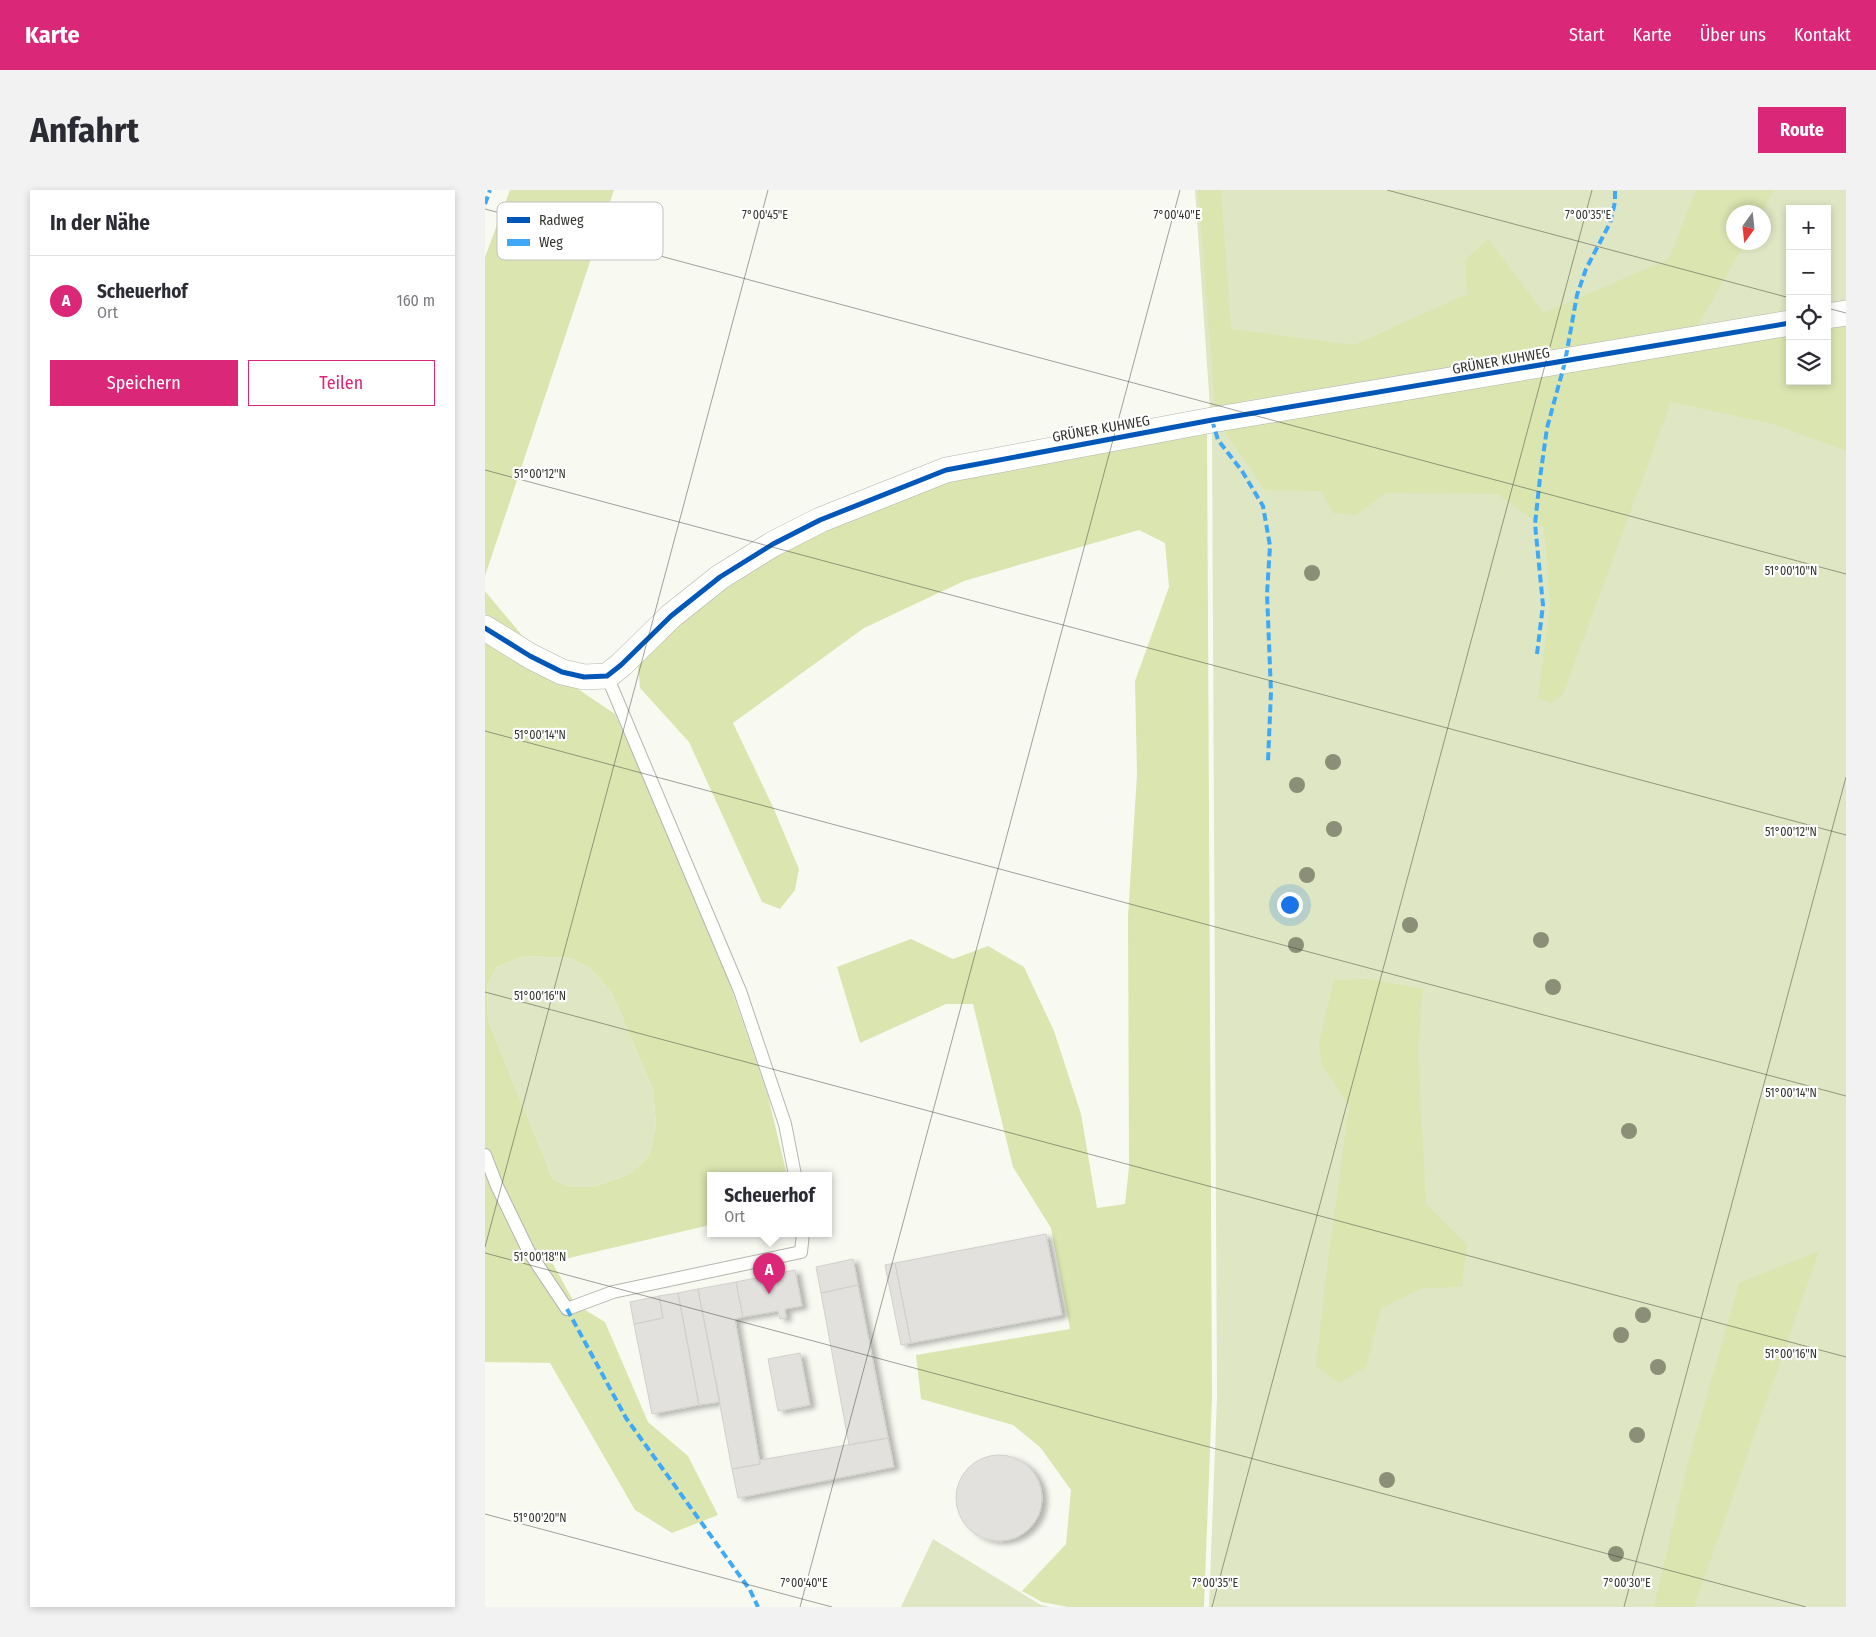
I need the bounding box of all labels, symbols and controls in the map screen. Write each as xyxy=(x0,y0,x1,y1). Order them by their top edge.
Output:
text: Karte xyxy=(25,21,80,49)
text: Start xyxy=(1569,24,1605,46)
text: Karte xyxy=(1633,24,1672,46)
text: Über uns xyxy=(1700,24,1766,46)
text: Kontakt xyxy=(1794,24,1851,46)
button: Route xyxy=(1758,107,1846,153)
text: Anfahrt xyxy=(30,109,139,151)
legend xyxy=(497,202,663,260)
north arrow xyxy=(1726,205,1771,250)
map controls xyxy=(1786,205,1831,385)
button: + xyxy=(1786,205,1831,250)
text: 7°00'45"E xyxy=(742,208,788,222)
text: 7°00'40"E xyxy=(1153,208,1201,222)
text: 7°00'35"E xyxy=(1565,208,1611,222)
text: In der Nähe xyxy=(50,210,150,236)
text: Radweg xyxy=(539,212,584,229)
text: Weg xyxy=(539,234,563,251)
button: − xyxy=(1786,250,1831,295)
text: Scheuerhof xyxy=(97,280,188,303)
text: A xyxy=(62,291,70,310)
text: 160 m xyxy=(396,291,435,310)
button: locate xyxy=(1786,295,1831,340)
text: Ort xyxy=(97,303,118,322)
button: layers xyxy=(1786,340,1831,385)
street label: GRÜNER KUHWEG xyxy=(1451,343,1551,378)
button: Speichern xyxy=(50,360,238,406)
button: Teilen xyxy=(248,360,435,406)
street label: GRÜNER KUHWEG xyxy=(1051,411,1151,446)
text: 51°00'12"N xyxy=(514,467,566,481)
text: 51°00'10"N xyxy=(1765,564,1817,578)
text: 51°00'14"N xyxy=(514,728,566,742)
text: 51°00'12"N xyxy=(1765,825,1817,839)
your location xyxy=(1277,892,1303,918)
text: 51°00'16"N xyxy=(514,989,566,1003)
text: 51°00'14"N xyxy=(1765,1086,1817,1100)
popup xyxy=(707,1172,832,1237)
text: Scheuerhof xyxy=(724,1184,815,1207)
text: Ort xyxy=(724,1207,745,1226)
text: 51°00'18"N xyxy=(514,1250,566,1264)
pin: A xyxy=(753,1253,785,1294)
text: 51°00'16"N xyxy=(1765,1347,1817,1361)
text: 51°00'20"N xyxy=(513,1511,567,1525)
text: 7°00'40"E xyxy=(780,1576,828,1590)
text: 7°00'35"E xyxy=(1192,1576,1238,1590)
text: 7°00'30"E xyxy=(1603,1576,1651,1590)

